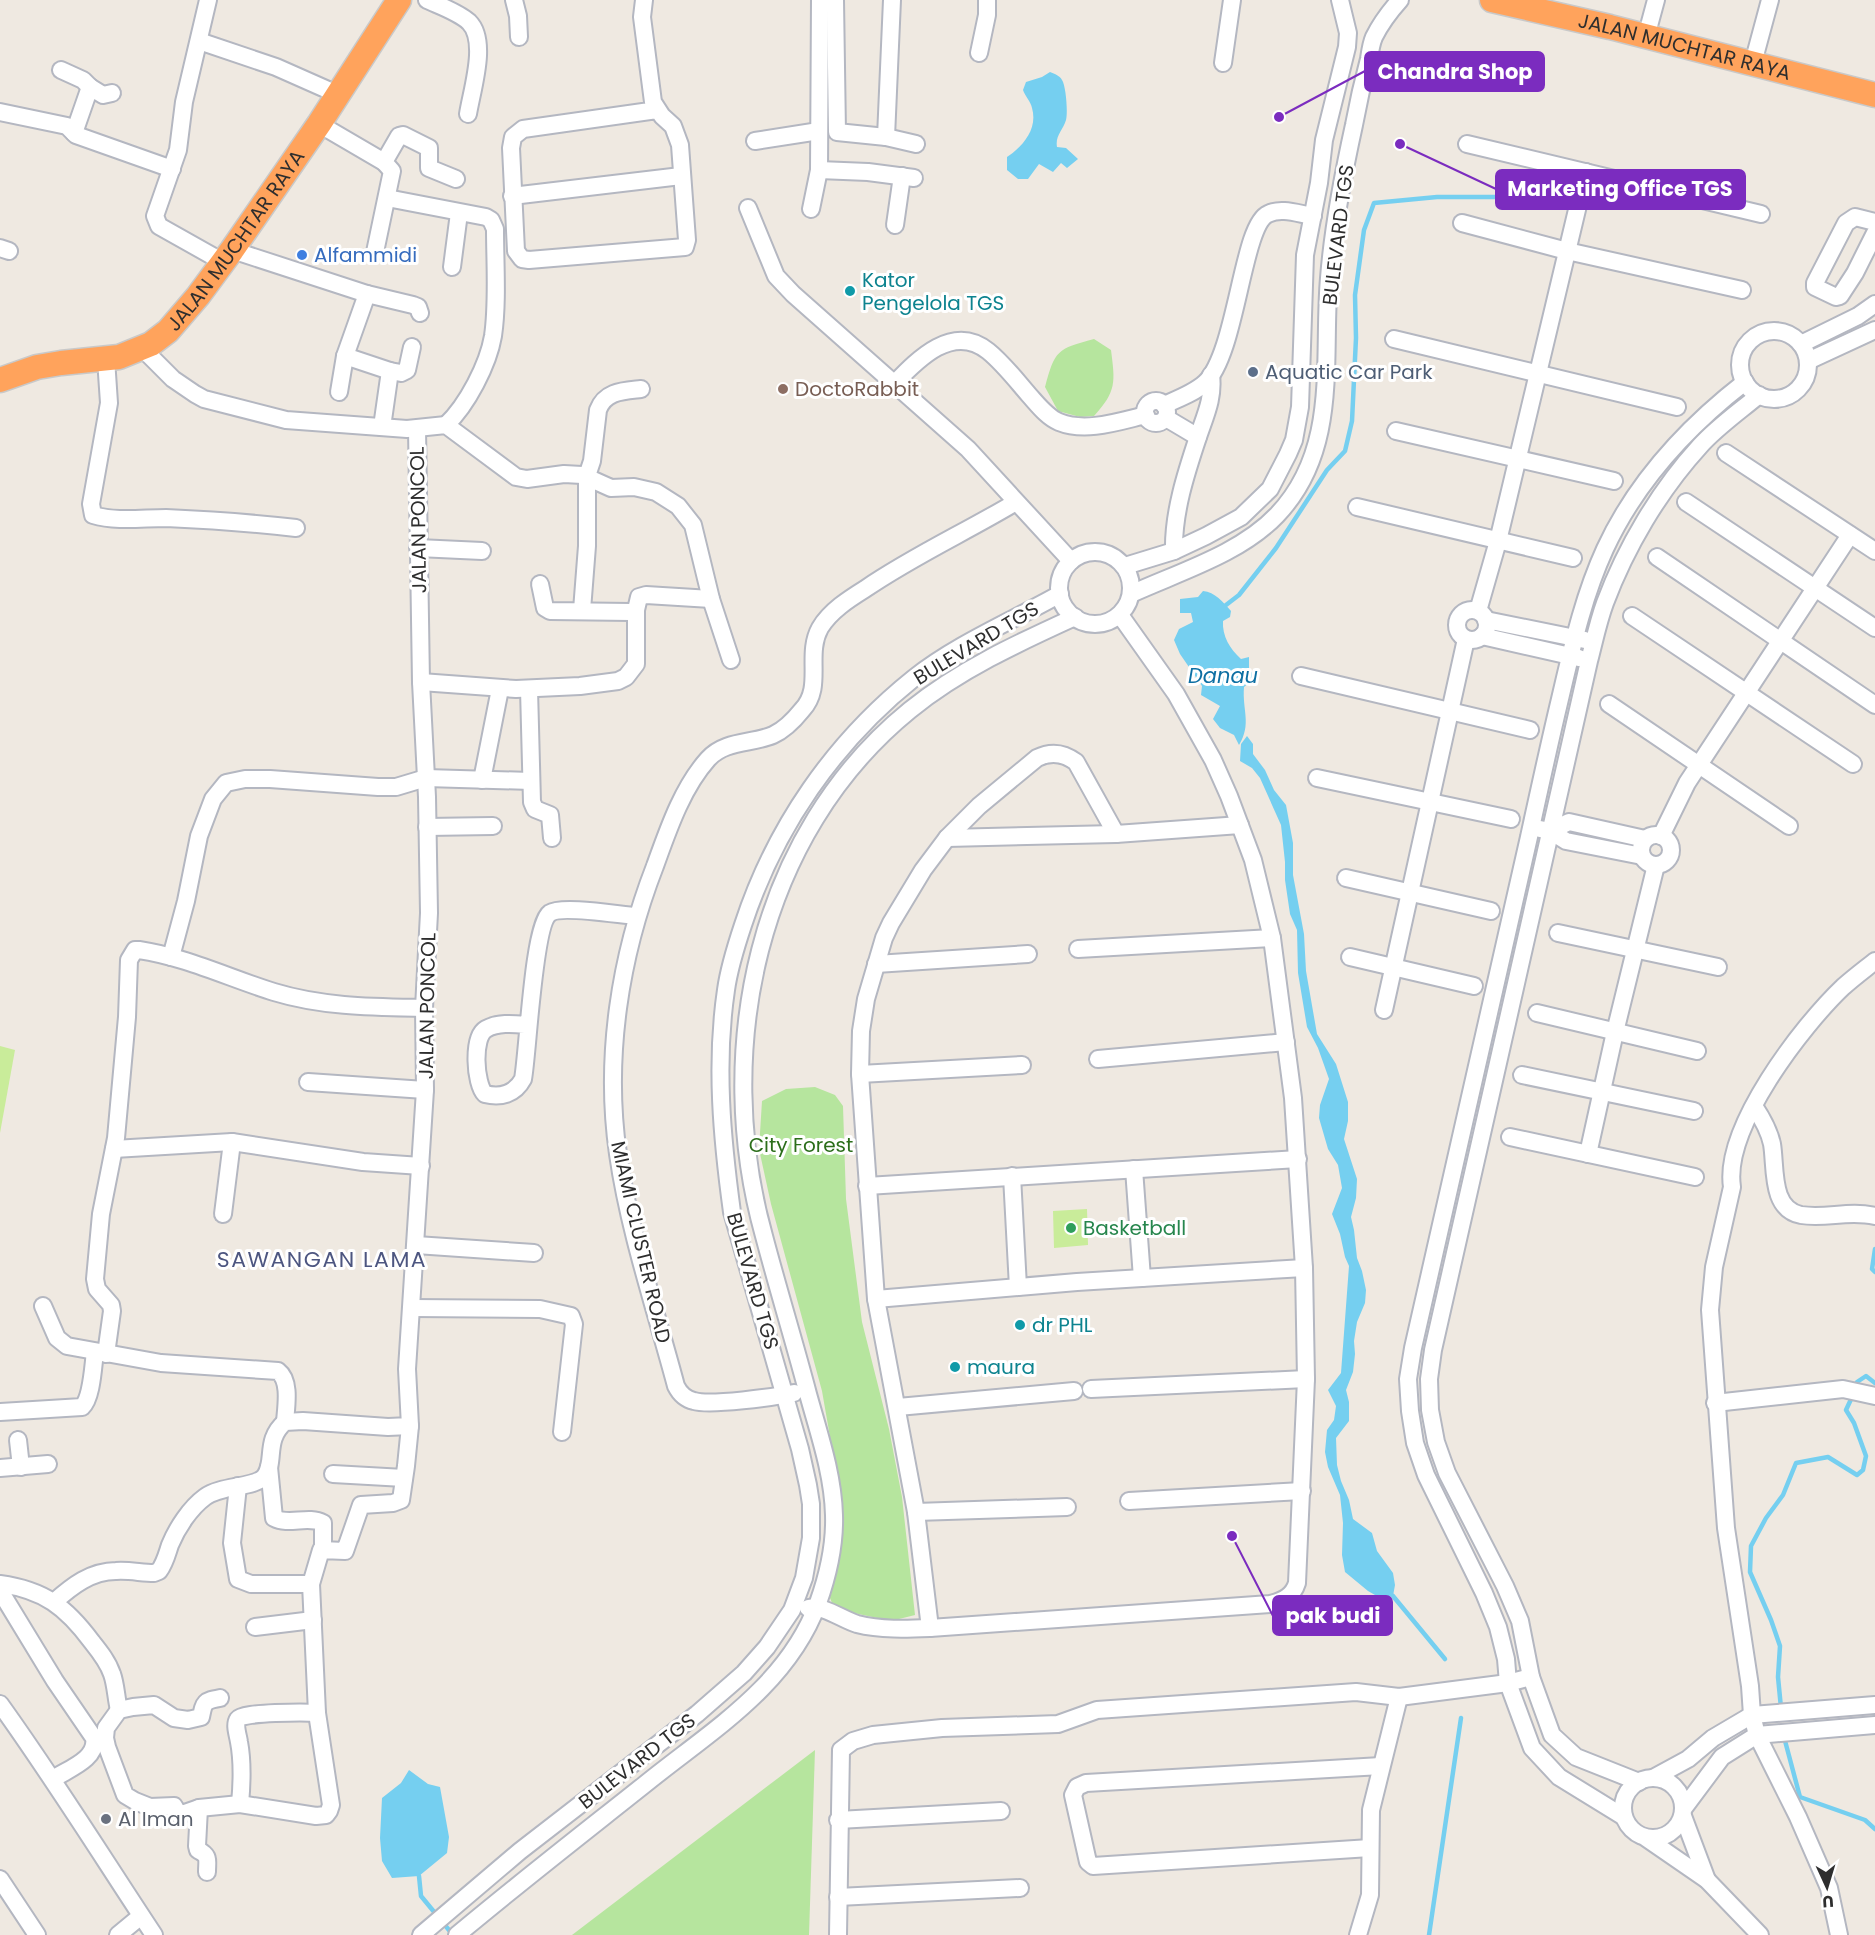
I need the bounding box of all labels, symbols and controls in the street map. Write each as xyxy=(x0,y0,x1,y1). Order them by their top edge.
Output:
street label: JALAN MUCHTAR RAYA xyxy=(1575,6,1794,87)
callout: Chandra Shop xyxy=(1365,52,1544,91)
text: Chandra Shop xyxy=(1377,57,1533,86)
street label: JALAN MUCHTAR RAYA xyxy=(160,144,311,337)
street label: BULEVARD TGS xyxy=(1315,163,1361,307)
callout: Marketing Office TGS xyxy=(1496,170,1745,209)
text: Marketing Office TGS xyxy=(1507,174,1733,203)
place label: Alfammidi xyxy=(314,241,417,269)
marker: Alfammidi xyxy=(295,248,309,262)
place label: Kator Pengelola TGS xyxy=(862,266,1004,317)
marker: Kator Pengelola TGS xyxy=(843,284,857,298)
place label: Aquatic Car Park xyxy=(1265,358,1433,386)
marker: Aquatic Car Park xyxy=(1246,365,1260,379)
place label: DoctoRabbit xyxy=(795,375,919,403)
marker: DoctoRabbit xyxy=(776,382,790,396)
street label: JALAN PONCOL xyxy=(403,446,433,594)
street label: BULEVARD TGS xyxy=(908,595,1044,691)
water label: Danau xyxy=(1188,661,1258,690)
street label: JALAN PONCOL xyxy=(412,932,442,1080)
park label: City Forest xyxy=(749,1131,853,1159)
street label: MIAMI CLUSTER ROAD xyxy=(604,1138,678,1346)
street label: BULEVARD TGS xyxy=(720,1209,786,1353)
place label: Basketball xyxy=(1083,1214,1186,1242)
marker: Basketball xyxy=(1064,1221,1078,1235)
district label: SAWANGAN LAMA xyxy=(217,1244,427,1275)
place label: dr PHL xyxy=(1032,1311,1093,1339)
marker: dr PHL xyxy=(1013,1318,1027,1332)
place label: maura xyxy=(967,1353,1035,1381)
marker: maura xyxy=(948,1360,962,1374)
callout: pak budi xyxy=(1273,1596,1392,1635)
text: pak budi xyxy=(1286,1601,1380,1630)
street label: BULEVARD TGS xyxy=(573,1706,701,1816)
place label: Al Iman xyxy=(118,1805,194,1833)
marker: Al Iman xyxy=(99,1812,113,1826)
north arrow xyxy=(1797,1857,1857,1917)
text: U xyxy=(1822,1890,1834,1913)

